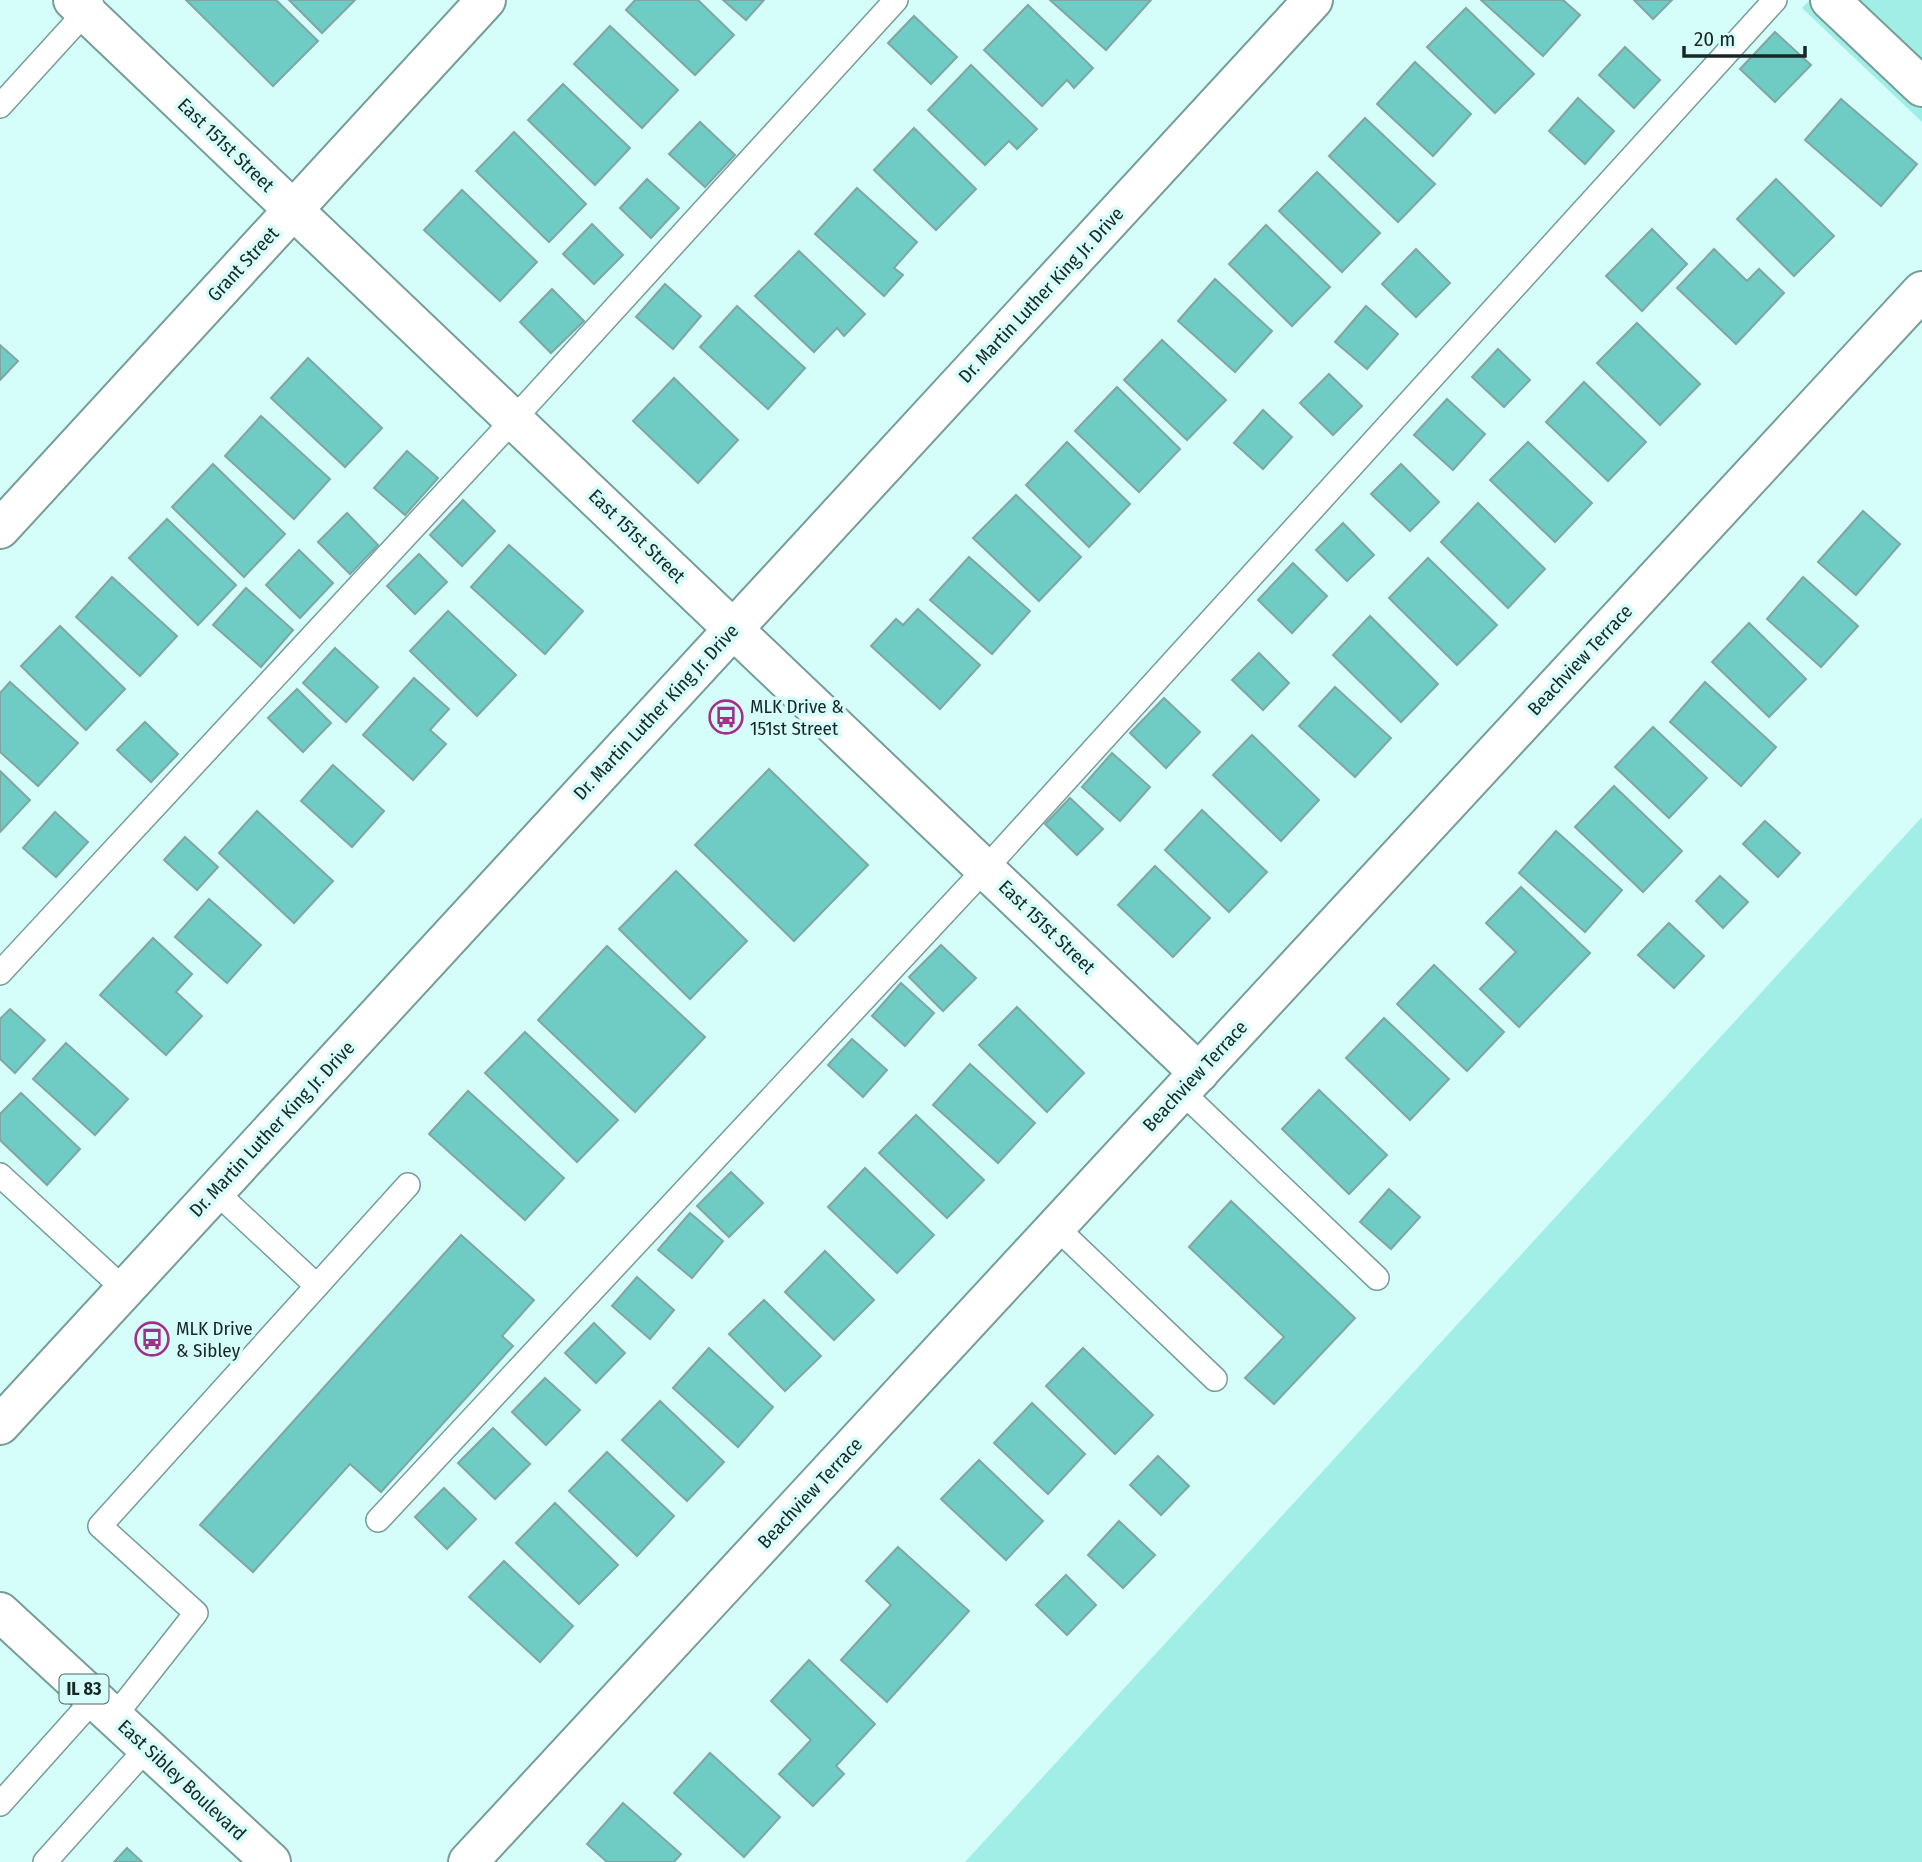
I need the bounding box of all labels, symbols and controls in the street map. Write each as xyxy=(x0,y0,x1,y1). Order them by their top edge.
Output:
scale bar xyxy=(1684,14,1805,58)
text: 20 m xyxy=(1694,26,1735,52)
street label: East 151st Street xyxy=(173,93,279,197)
street label: Dr. Martin Luther King Jr. Drive xyxy=(954,202,1128,388)
street label: Grant Street xyxy=(203,221,284,306)
street label: East 151st Street xyxy=(584,484,690,588)
street label: Beachview Terrace xyxy=(1523,600,1637,720)
street label: Dr. Martin Luther King Jr. Drive xyxy=(569,619,743,805)
place label: MLK Drive & 151st Street xyxy=(750,695,844,740)
bus stop icon: MLK Drive & 151st Street xyxy=(707,698,745,736)
street label: East 151st Street xyxy=(994,875,1100,979)
street label: Beachview Terrace xyxy=(1138,1016,1252,1136)
street label: Dr. Martin Luther King Jr. Drive xyxy=(185,1036,359,1222)
place label: MLK Drive & Sibley xyxy=(176,1317,253,1362)
bus stop icon: MLK Drive & Sibley xyxy=(133,1320,171,1358)
street label: Beachview Terrace xyxy=(753,1433,867,1553)
road number: IL 83 xyxy=(60,1674,108,1704)
street label: East Sibley Boulevard xyxy=(113,1715,251,1845)

